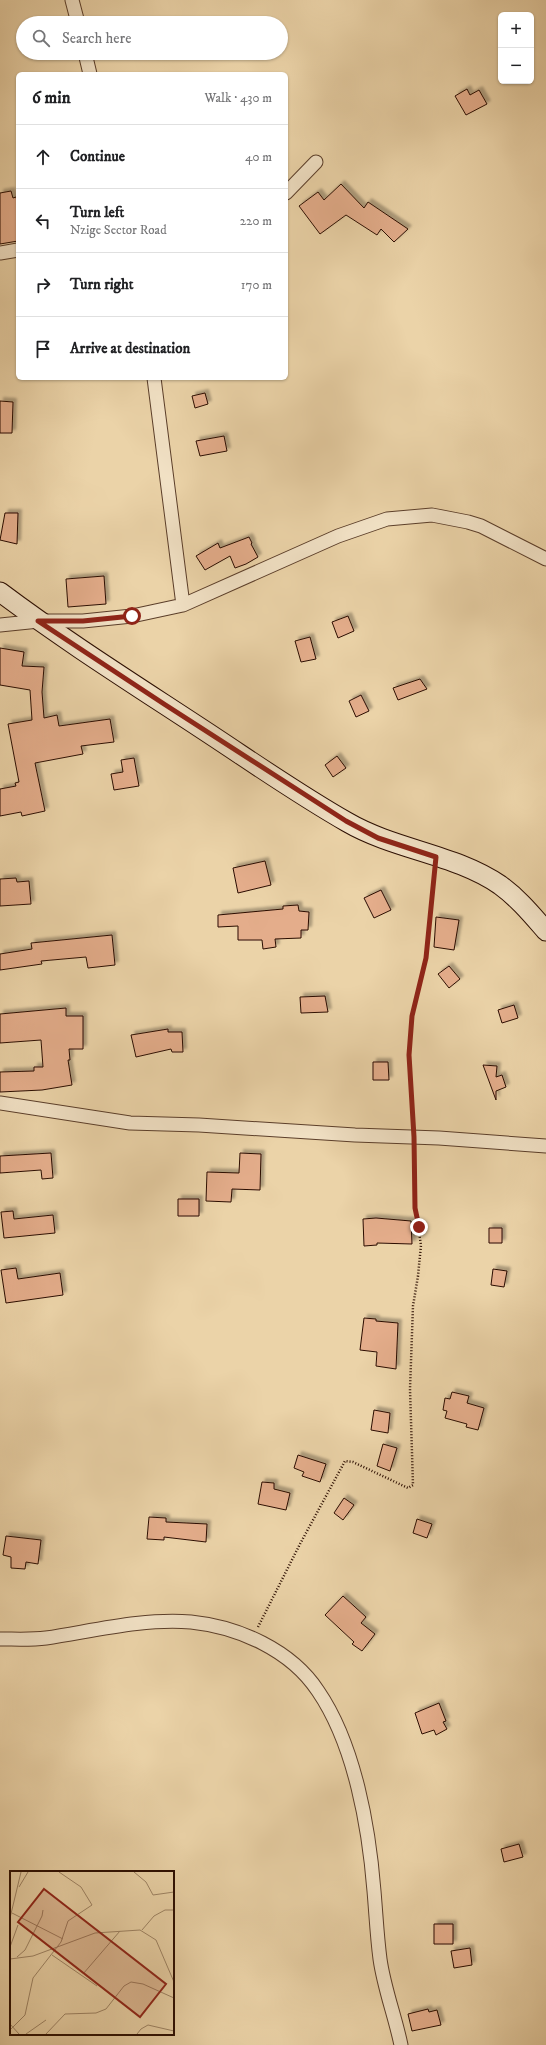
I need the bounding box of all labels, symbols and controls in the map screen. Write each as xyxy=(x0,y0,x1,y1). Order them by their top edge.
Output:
map controls xyxy=(498,12,534,84)
button: + xyxy=(498,12,534,48)
search box xyxy=(16,16,288,60)
icon: search xyxy=(30,27,52,49)
text: Search here xyxy=(62,29,131,48)
button: − xyxy=(498,48,534,84)
text: 6 min xyxy=(32,87,71,109)
text: Walk · 430 m xyxy=(204,90,272,106)
icon: ahead xyxy=(32,146,54,168)
text: Continue xyxy=(70,147,125,166)
text: 40 m xyxy=(245,149,272,165)
text: Turn left xyxy=(70,203,124,222)
icon: left xyxy=(32,210,54,232)
text: 220 m xyxy=(240,213,272,229)
text: Nzige Sector Road xyxy=(70,222,167,238)
icon: right xyxy=(32,274,54,296)
text: Turn right xyxy=(70,275,133,294)
text: 170 m xyxy=(241,277,272,293)
icon: arrive xyxy=(32,338,54,360)
text: Arrive at destination xyxy=(70,339,190,358)
route start xyxy=(123,607,141,625)
route end xyxy=(410,1218,428,1236)
inset map xyxy=(10,1871,174,2035)

